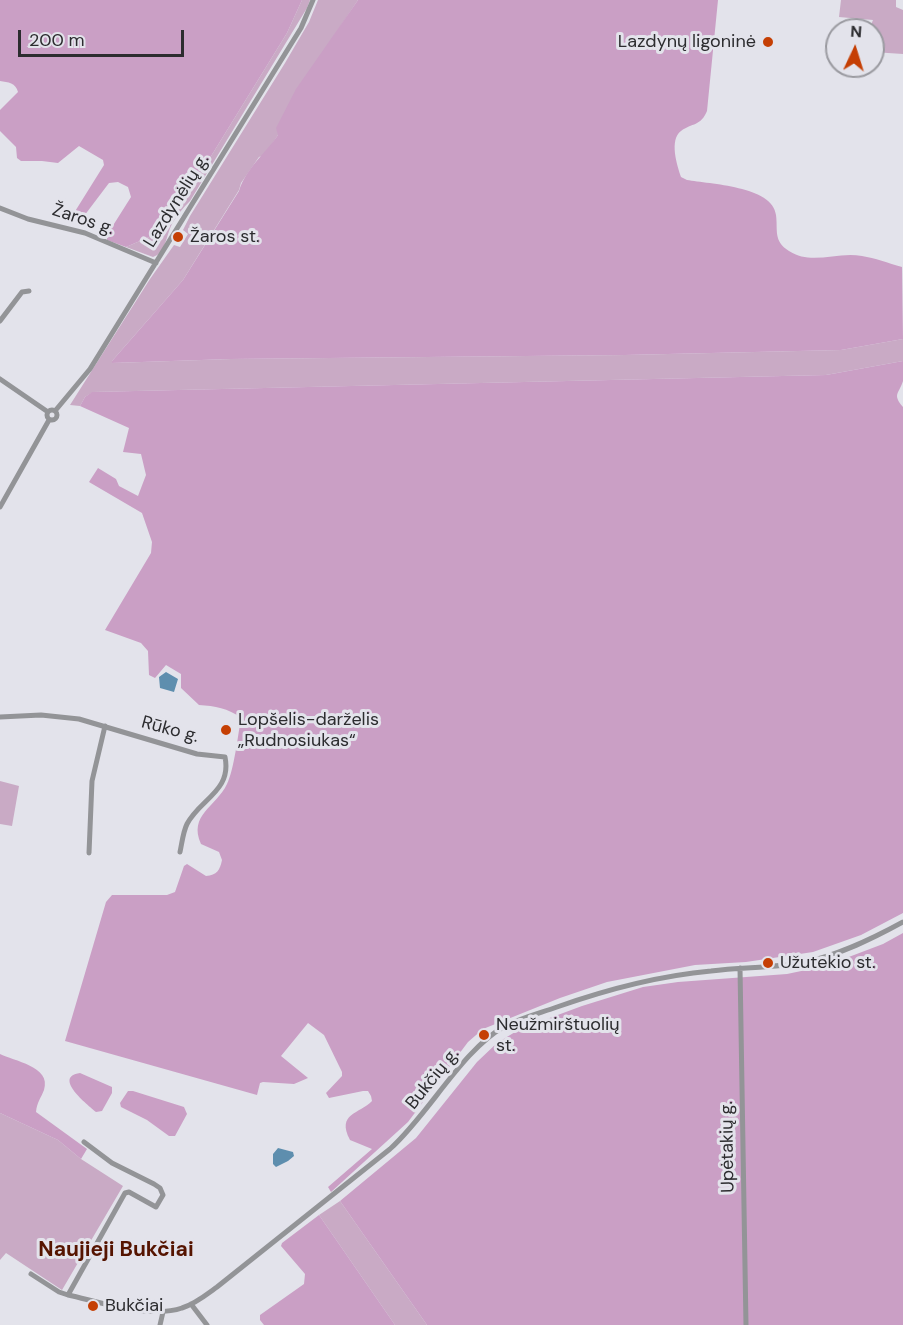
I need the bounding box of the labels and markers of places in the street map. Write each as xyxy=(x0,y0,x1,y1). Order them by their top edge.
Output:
place label: Lazdynų ligoninė xyxy=(618,31,756,53)
marker: Lazdynų ligoninė xyxy=(761,35,775,49)
place label: Žaros st. xyxy=(190,226,260,248)
marker: Žaros st. xyxy=(171,230,185,244)
place label: Lopšelis-darželis „Rudnosiukas“ xyxy=(238,709,379,752)
marker: Lopšelis-darželis „Rudnosiukas“ xyxy=(219,723,233,737)
place label: Užutekio st. xyxy=(780,952,875,974)
marker: Užutekio st. xyxy=(761,956,775,970)
place label: Neužmirštuolių st. xyxy=(496,1014,620,1056)
marker: Neužmirštuolių st. xyxy=(477,1028,491,1042)
place label: Bukčiai xyxy=(105,1295,163,1317)
marker: Bukčiai xyxy=(86,1299,100,1313)

